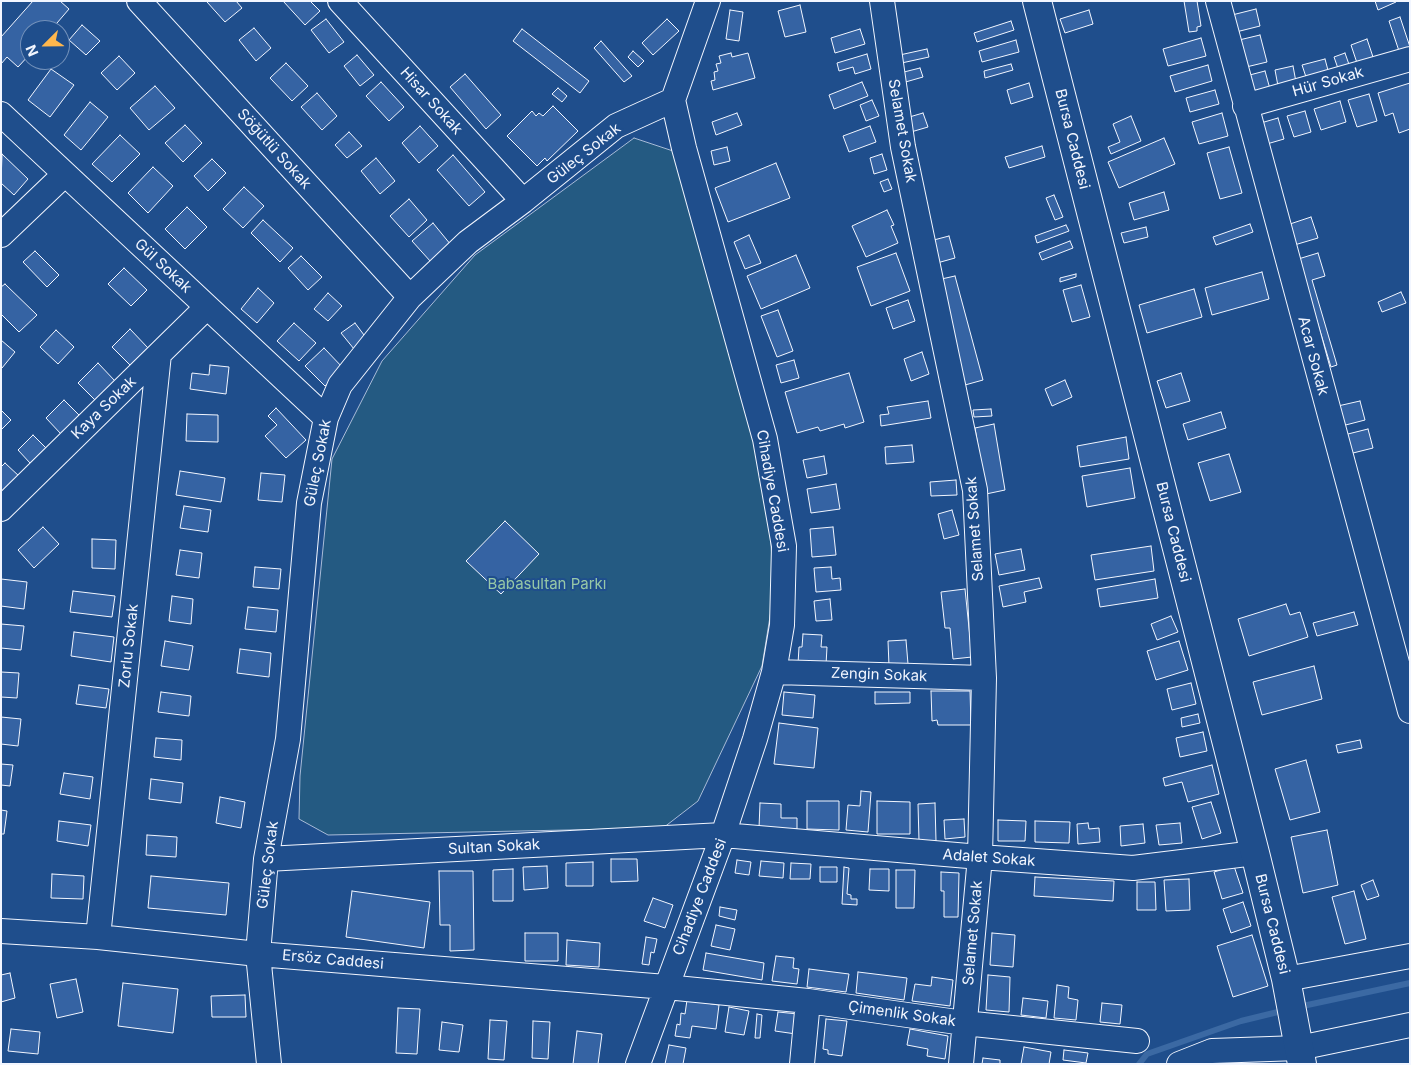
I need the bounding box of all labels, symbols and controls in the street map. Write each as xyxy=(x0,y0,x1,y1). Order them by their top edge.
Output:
north arrow xyxy=(20,20,70,70)
text: N xyxy=(22,42,42,59)
street label: Hür Sokak xyxy=(1290,63,1366,101)
street label: Hisar Sokak xyxy=(396,64,466,138)
street label: Selamet Sokak xyxy=(884,78,920,184)
street label: Bursa Caddesi xyxy=(1051,87,1093,191)
street label: Söğütlü Sokak xyxy=(233,105,315,193)
street label: Güleç Sokak xyxy=(543,120,625,188)
street label: Gül Sokak xyxy=(131,235,195,297)
street label: Acar Sokak xyxy=(1294,315,1332,397)
street label: Kaya Sokak xyxy=(68,373,140,443)
street label: Güleç Sokak xyxy=(301,418,335,508)
street label: Cihadiye Caddesi xyxy=(752,428,792,554)
street label: Selamet Sokak xyxy=(962,476,988,582)
street label: Bursa Caddesi xyxy=(1152,480,1194,584)
park label: Babasultan Parkı xyxy=(488,575,606,593)
street label: Zorlu Sokak xyxy=(116,603,142,689)
street label: Zengin Sokak xyxy=(830,664,928,686)
street label: Güleç Sokak xyxy=(254,820,282,910)
street label: Sultan Sokak xyxy=(447,836,541,858)
street label: Cihadiye Caddesi xyxy=(669,836,731,958)
street label: Adalet Sokak xyxy=(942,846,1036,870)
street label: Bursa Caddesi xyxy=(1251,872,1293,976)
street label: Selamet Sokak xyxy=(959,880,987,986)
street label: Ersöz Caddesi xyxy=(281,947,385,973)
street label: Çimenlik Sokak xyxy=(847,998,957,1030)

